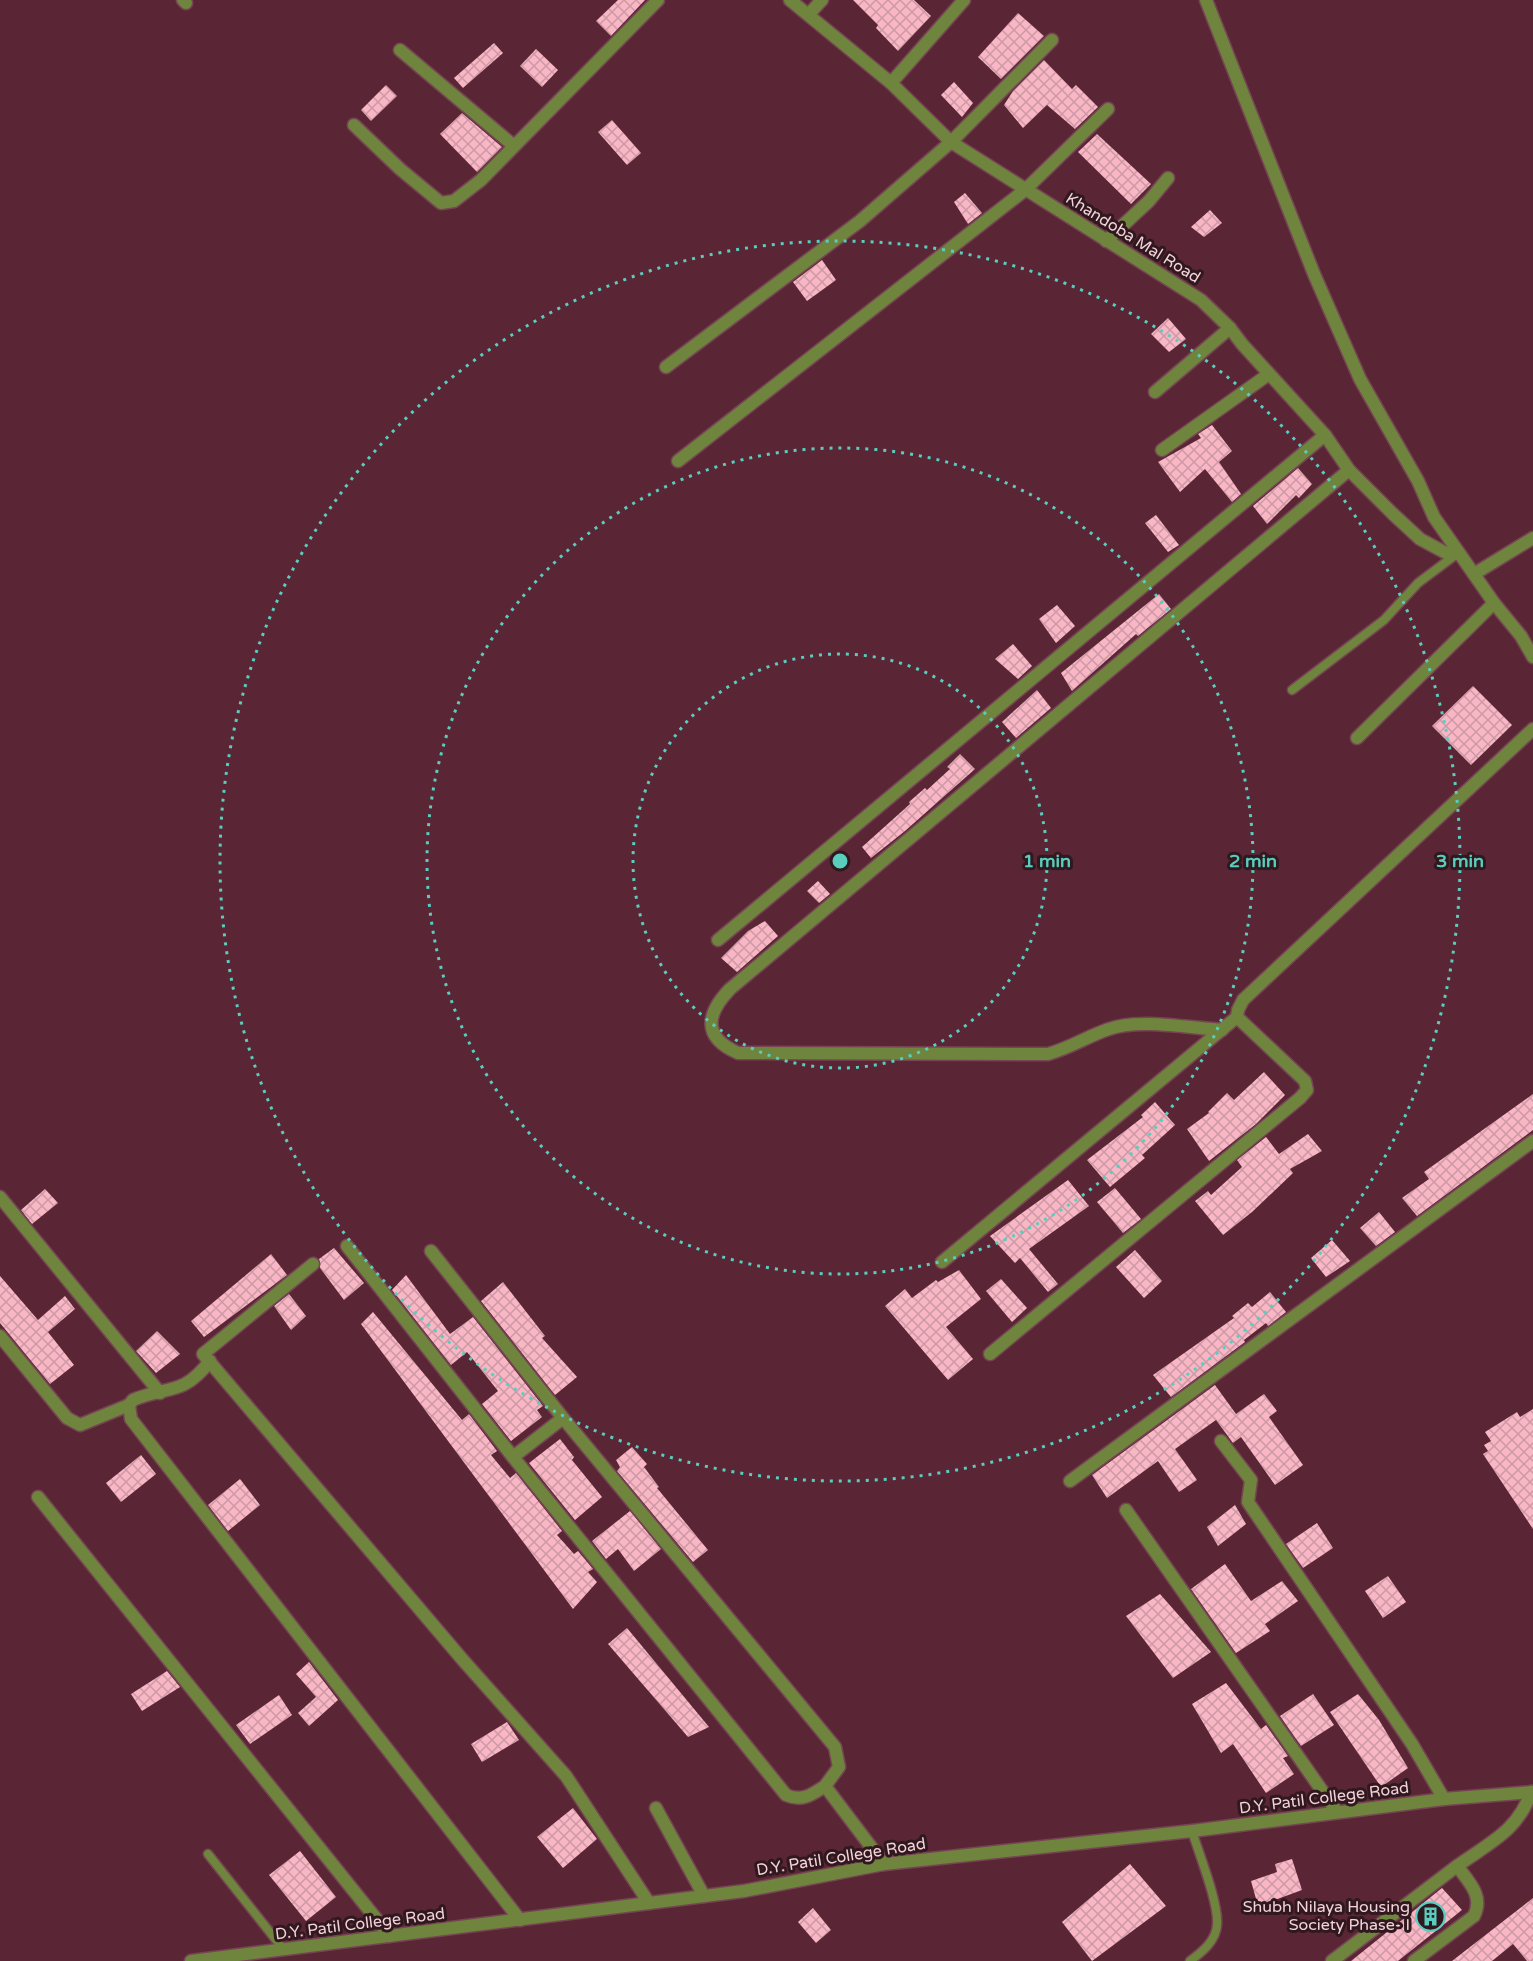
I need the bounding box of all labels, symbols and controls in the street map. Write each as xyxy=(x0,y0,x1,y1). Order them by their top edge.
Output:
street label: Khandoba Mal Road xyxy=(1062,188,1204,288)
text: 1 min xyxy=(1023,850,1071,872)
text: 2 min xyxy=(1229,850,1277,872)
text: 3 min xyxy=(1436,850,1484,872)
centre of rings xyxy=(830,851,850,871)
street label: D.Y. Patil College Road xyxy=(1238,1778,1410,1818)
street label: D.Y. Patil College Road xyxy=(755,1834,927,1880)
place label: Shubh Nilaya Housing Society Phase- I xyxy=(1243,1897,1410,1935)
building icon: Shubh Nilaya Housing Society Phase- I xyxy=(1415,1900,1447,1932)
street label: D.Y. Patil College Road xyxy=(274,1904,446,1944)

